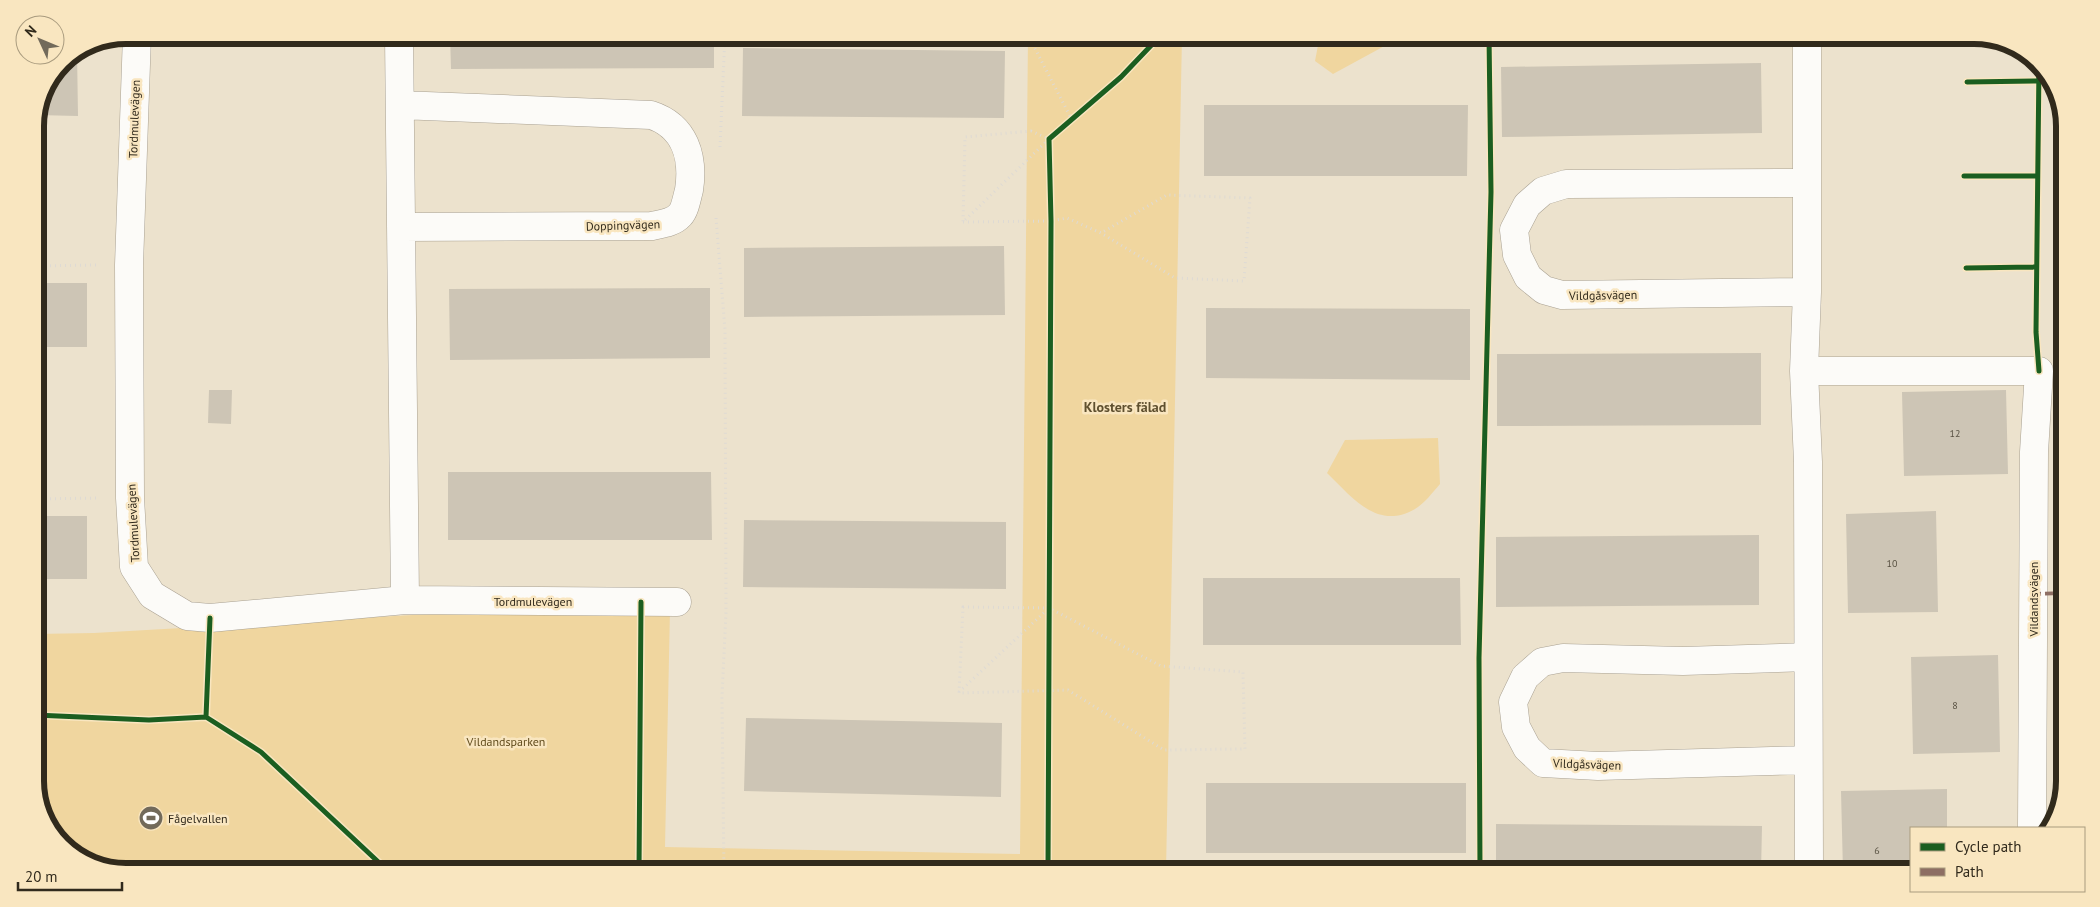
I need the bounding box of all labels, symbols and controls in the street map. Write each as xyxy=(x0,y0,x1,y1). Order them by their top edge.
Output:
north arrow xyxy=(15,15,65,65)
text: N xyxy=(21,21,40,41)
street label: Tordmulevägen xyxy=(125,80,143,158)
street label: Doppingvägen xyxy=(586,216,660,234)
street label: Vildgåsvägen xyxy=(1568,287,1637,303)
district label: Klosters fälad xyxy=(1084,398,1166,416)
house number: 12 xyxy=(1950,427,1960,440)
street label: Tordmulevägen xyxy=(123,483,143,563)
house number: 10 xyxy=(1887,557,1898,570)
street label: Vildandsvägen xyxy=(2026,562,2041,637)
street label: Tordmulevägen xyxy=(494,594,572,609)
house number: 8 xyxy=(1952,699,1958,712)
park label: Vildandsparken xyxy=(466,734,545,749)
street label: Vildgåsvägen xyxy=(1552,755,1621,773)
sports icon: Fågelvallen xyxy=(138,805,164,831)
place label: Fågelvallen xyxy=(168,811,228,826)
legend xyxy=(1910,827,2085,892)
text: Cycle path xyxy=(1955,837,2021,856)
house number: 6 xyxy=(1874,844,1880,857)
scale bar xyxy=(18,860,121,892)
text: Path xyxy=(1955,862,1984,881)
text: 20 m xyxy=(25,867,58,886)

